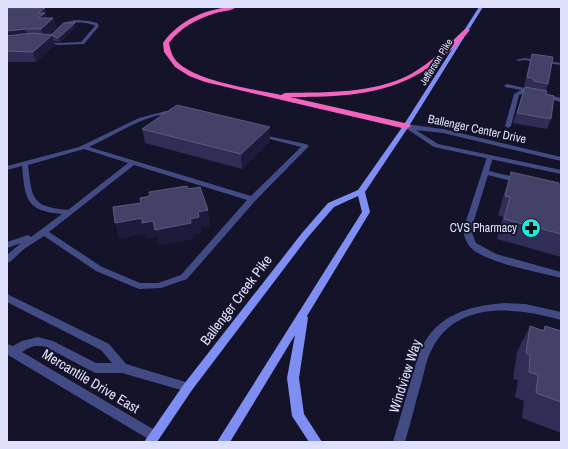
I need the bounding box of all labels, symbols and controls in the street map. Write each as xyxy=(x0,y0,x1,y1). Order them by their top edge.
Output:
street label: Jefferson Pike xyxy=(417,36,456,88)
street label: Ballenger Center Drive xyxy=(426,111,528,147)
pharmacy icon: CVS Pharmacy xyxy=(520,217,542,239)
place label: CVS Pharmacy xyxy=(450,220,517,236)
street label: Ballenger Creek Pike xyxy=(196,251,276,349)
street label: Windview Way xyxy=(385,337,425,415)
street label: Mercantile Drive East xyxy=(39,345,143,417)

